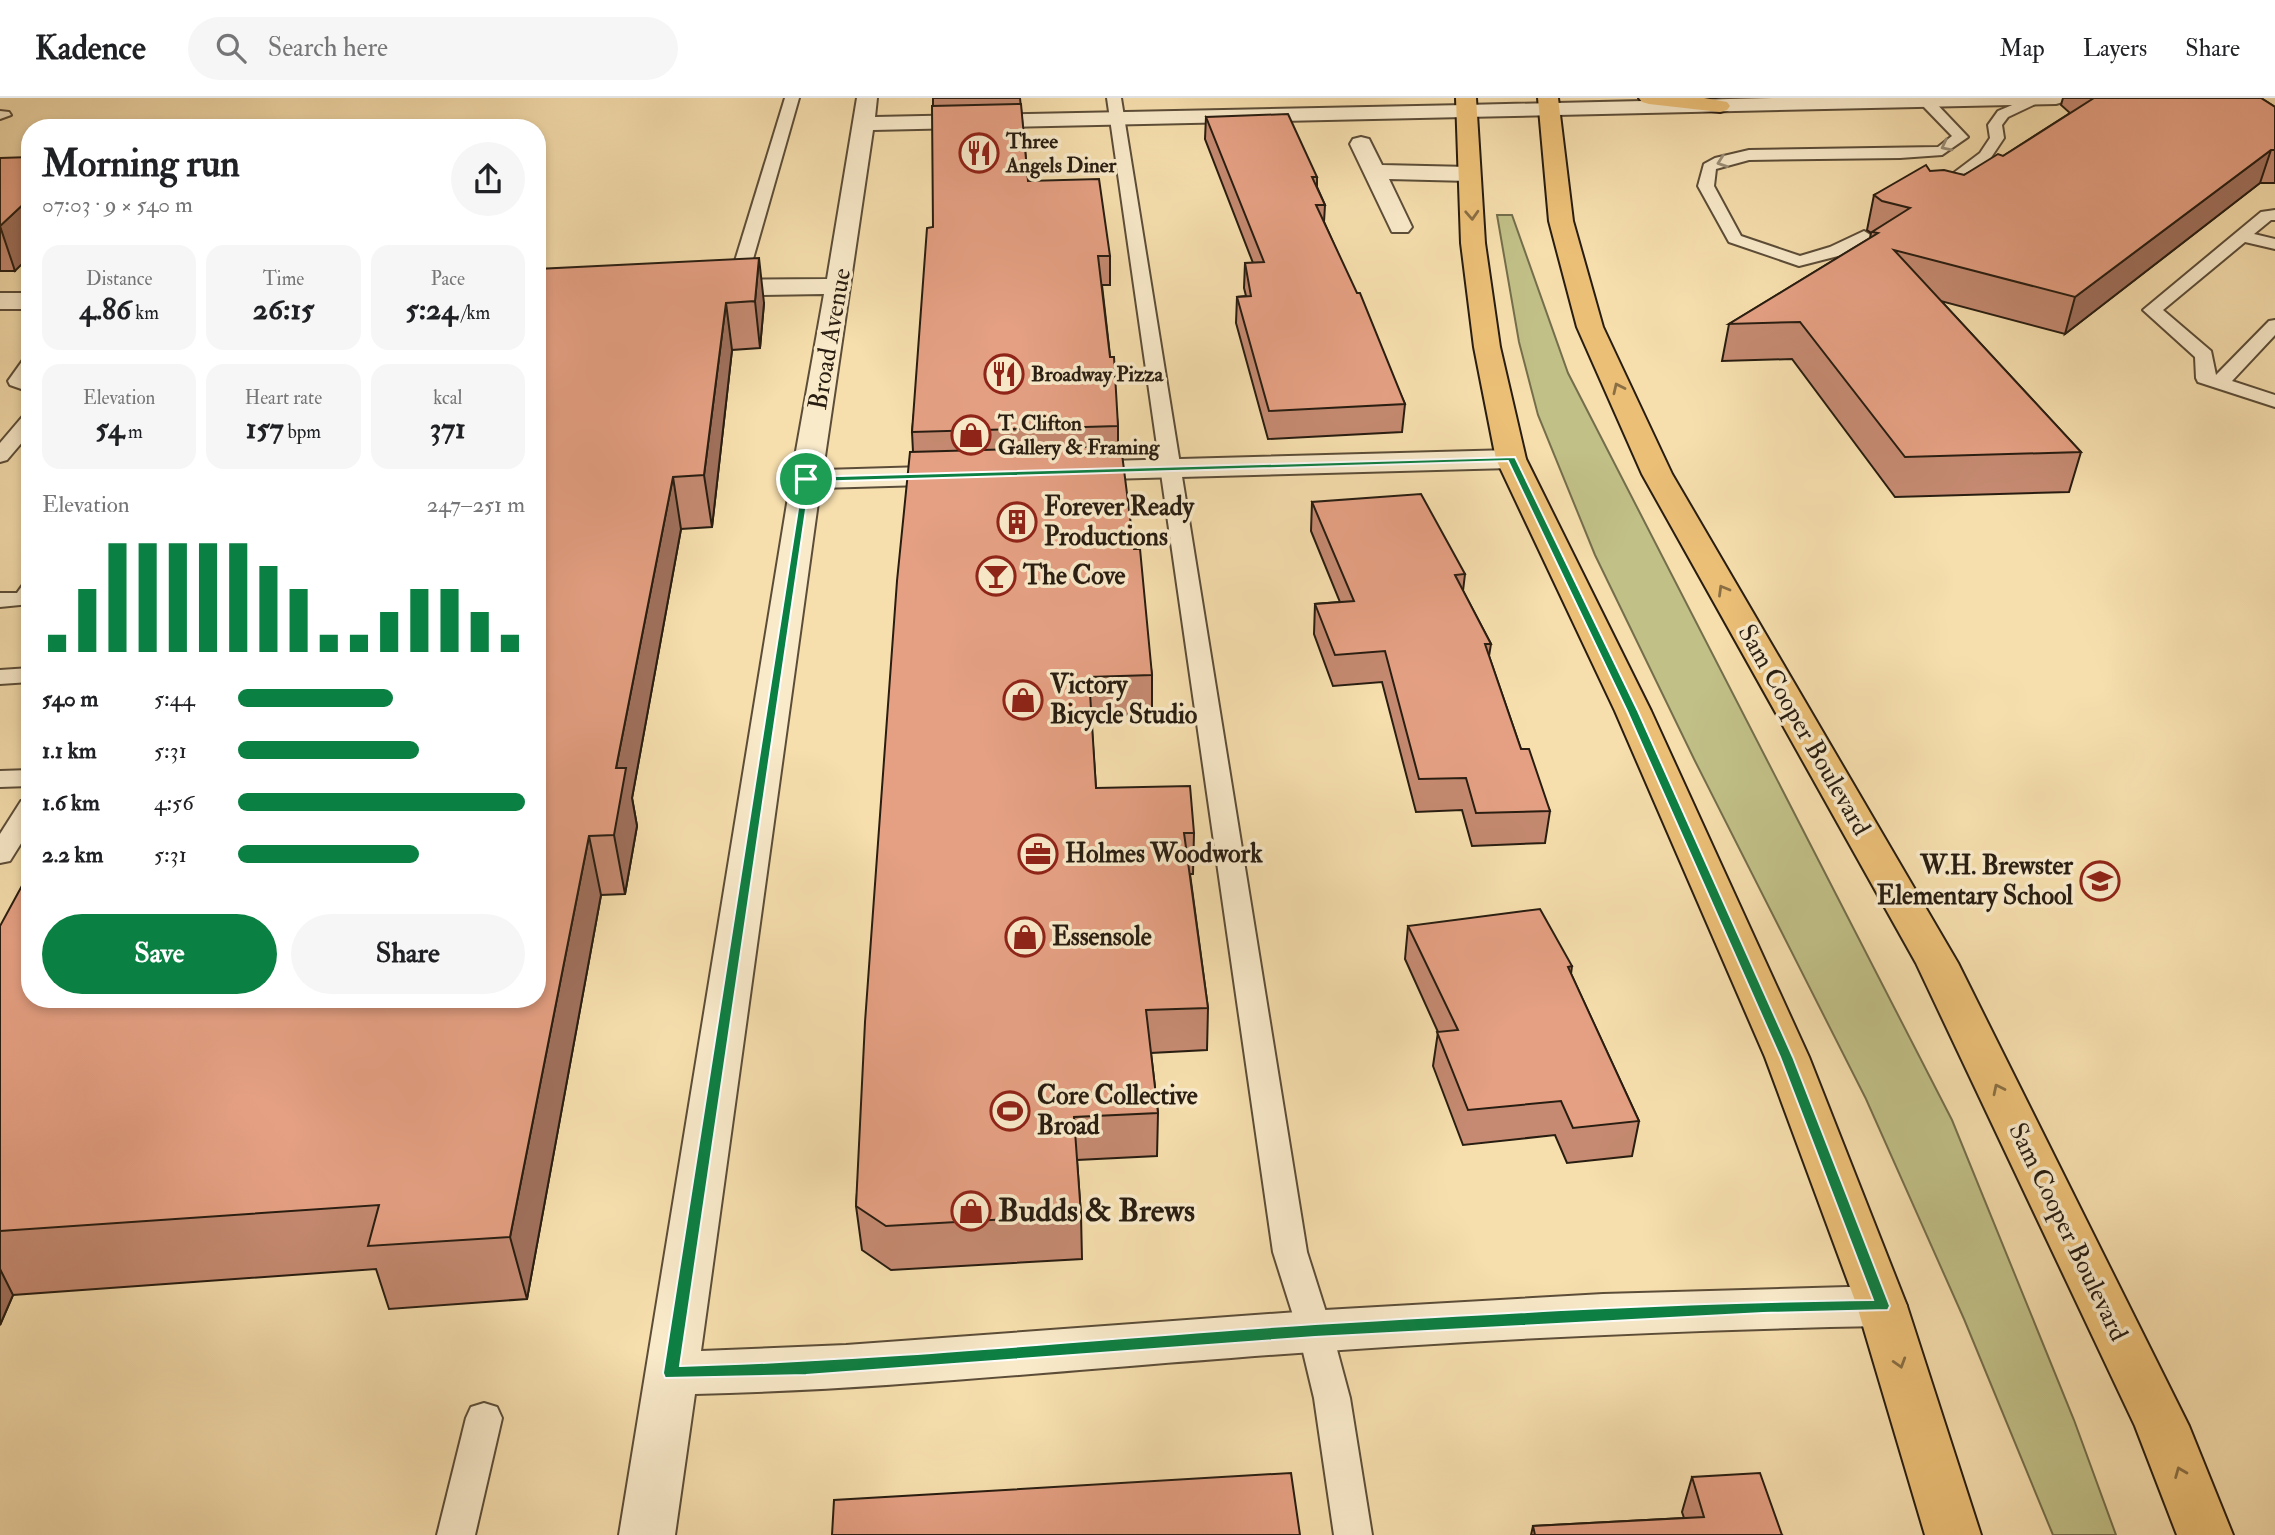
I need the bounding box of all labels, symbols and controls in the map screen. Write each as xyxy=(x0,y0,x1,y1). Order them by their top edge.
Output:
search box xyxy=(188,17,678,80)
text: Kadence xyxy=(35,28,146,69)
icon: search xyxy=(212,29,250,67)
text: Search here xyxy=(268,32,388,64)
text: Map xyxy=(2000,33,2045,64)
text: Layers xyxy=(2083,33,2147,64)
text: Share xyxy=(2185,33,2240,64)
place label: Three Angels Diner xyxy=(1005,128,1118,179)
restaurant icon: Three Angels Diner xyxy=(958,132,1000,174)
one-way arrow xyxy=(1941,137,1954,151)
text: Morning run xyxy=(42,140,240,188)
button: share xyxy=(451,142,525,216)
one-way arrow xyxy=(1716,154,1728,168)
text: 07:03 · 9 × 540 m xyxy=(42,190,193,219)
one-way arrow xyxy=(1464,210,1479,221)
street label: Broad Avenue xyxy=(802,266,858,412)
text: Distance xyxy=(86,267,152,291)
text: Time xyxy=(263,267,304,291)
text: Pace xyxy=(431,267,465,291)
text: 4.86 xyxy=(79,291,131,328)
text: 26:15 xyxy=(253,291,314,328)
text: 5:24 xyxy=(405,291,457,328)
text: km xyxy=(131,301,159,325)
text: /km xyxy=(457,301,490,325)
restaurant icon: Broadway Pizza xyxy=(983,353,1025,395)
place label: Broadway Pizza xyxy=(1031,361,1164,388)
one-way arrow xyxy=(1612,383,1626,395)
text: Elevation xyxy=(83,386,155,410)
text: Heart rate xyxy=(245,386,322,410)
text: kcal xyxy=(433,386,462,410)
text: 54 xyxy=(95,410,124,447)
text: 157 xyxy=(246,410,283,447)
text: 371 xyxy=(430,410,466,447)
place label: T. Clifton Gallery & Framing xyxy=(997,410,1160,461)
shop icon: T. Clifton Gallery & Framing xyxy=(950,414,992,456)
text: m xyxy=(124,420,143,444)
text: bpm xyxy=(283,420,321,444)
pin xyxy=(776,449,836,509)
icon: arrive xyxy=(787,460,825,498)
text: Elevation xyxy=(42,490,130,519)
text: 247–251 m xyxy=(427,490,525,519)
place label: Forever Ready Productions xyxy=(1044,491,1195,553)
building icon: Forever Ready Productions xyxy=(996,501,1038,543)
bar icon: The Cove xyxy=(975,555,1017,597)
place label: The Cove xyxy=(1022,560,1126,592)
one-way arrow xyxy=(1718,584,1731,597)
street label: Sam Cooper Boulevard xyxy=(1730,619,1878,842)
place label: Victory Bicycle Studio xyxy=(1049,669,1198,732)
shop icon: Victory Bicycle Studio xyxy=(1002,679,1044,721)
text: 540 m xyxy=(42,684,98,713)
text: 5:44 xyxy=(154,684,195,713)
text: 1.1 km xyxy=(42,736,97,765)
text: 5:31 xyxy=(154,736,187,765)
text: 1.6 km xyxy=(42,788,100,817)
text: 4:56 xyxy=(154,788,194,817)
office icon: Holmes Woodwork xyxy=(1017,833,1059,875)
place label: Holmes Woodwork xyxy=(1065,838,1263,870)
text: 2.2 km xyxy=(42,840,103,869)
text: 5:31 xyxy=(154,840,187,869)
place label: W.H. Brewster Elementary School xyxy=(1877,850,2073,913)
school or university icon: W.H. Brewster Elementary School xyxy=(2079,860,2121,902)
button: Save xyxy=(42,914,277,994)
button: Share xyxy=(291,914,525,994)
shop icon: Essensole xyxy=(1004,916,1046,958)
place label: Essensole xyxy=(1052,921,1152,953)
place label: Core Collective Broad xyxy=(1037,1080,1198,1142)
one-way arrow xyxy=(1993,1084,2007,1096)
sports icon: Core Collective Broad xyxy=(989,1090,1031,1132)
street label: Sam Cooper Boulevard xyxy=(2000,1118,2135,1347)
shop icon: Budds & Brews xyxy=(950,1190,992,1232)
place label: Budds & Brews xyxy=(998,1191,1195,1231)
one-way arrow xyxy=(1891,1356,1906,1368)
one-way arrow xyxy=(2175,1466,2189,1478)

